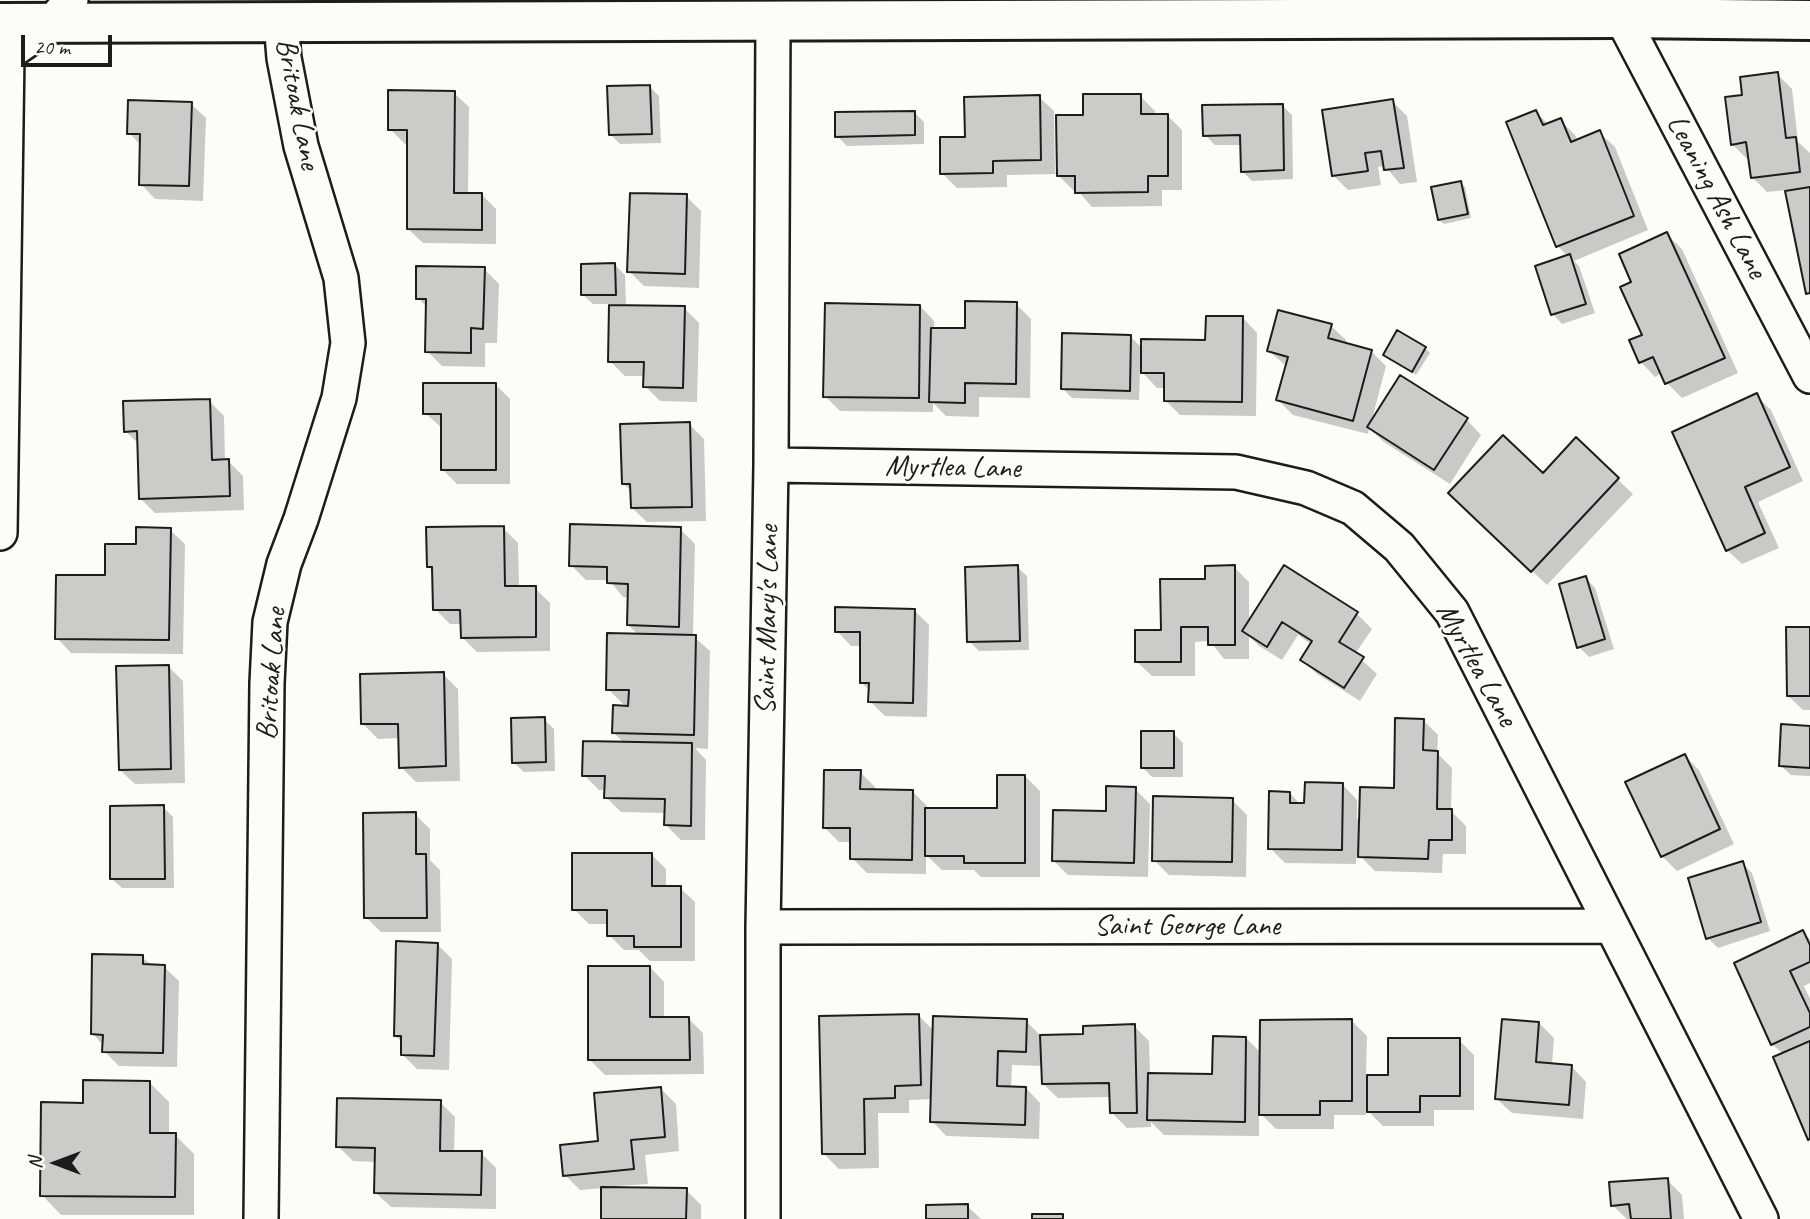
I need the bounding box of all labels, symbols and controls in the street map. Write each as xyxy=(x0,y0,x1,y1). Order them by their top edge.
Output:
scale bar xyxy=(24,21,116,65)
text: 20 m xyxy=(34,34,70,60)
street label: Britoak Lane xyxy=(267,36,327,172)
street label: Leaning Ash Lane xyxy=(1658,109,1774,285)
street label: Myrtlea Lane xyxy=(885,449,1021,487)
street label: Saint Mary's Lane xyxy=(748,525,788,715)
street label: Myrtlea Lane xyxy=(1427,597,1525,733)
street label: Britoak Lane xyxy=(249,607,295,741)
street label: Saint George Lane xyxy=(1094,908,1280,944)
north arrow xyxy=(21,1128,91,1198)
text: N xyxy=(23,1157,47,1169)

